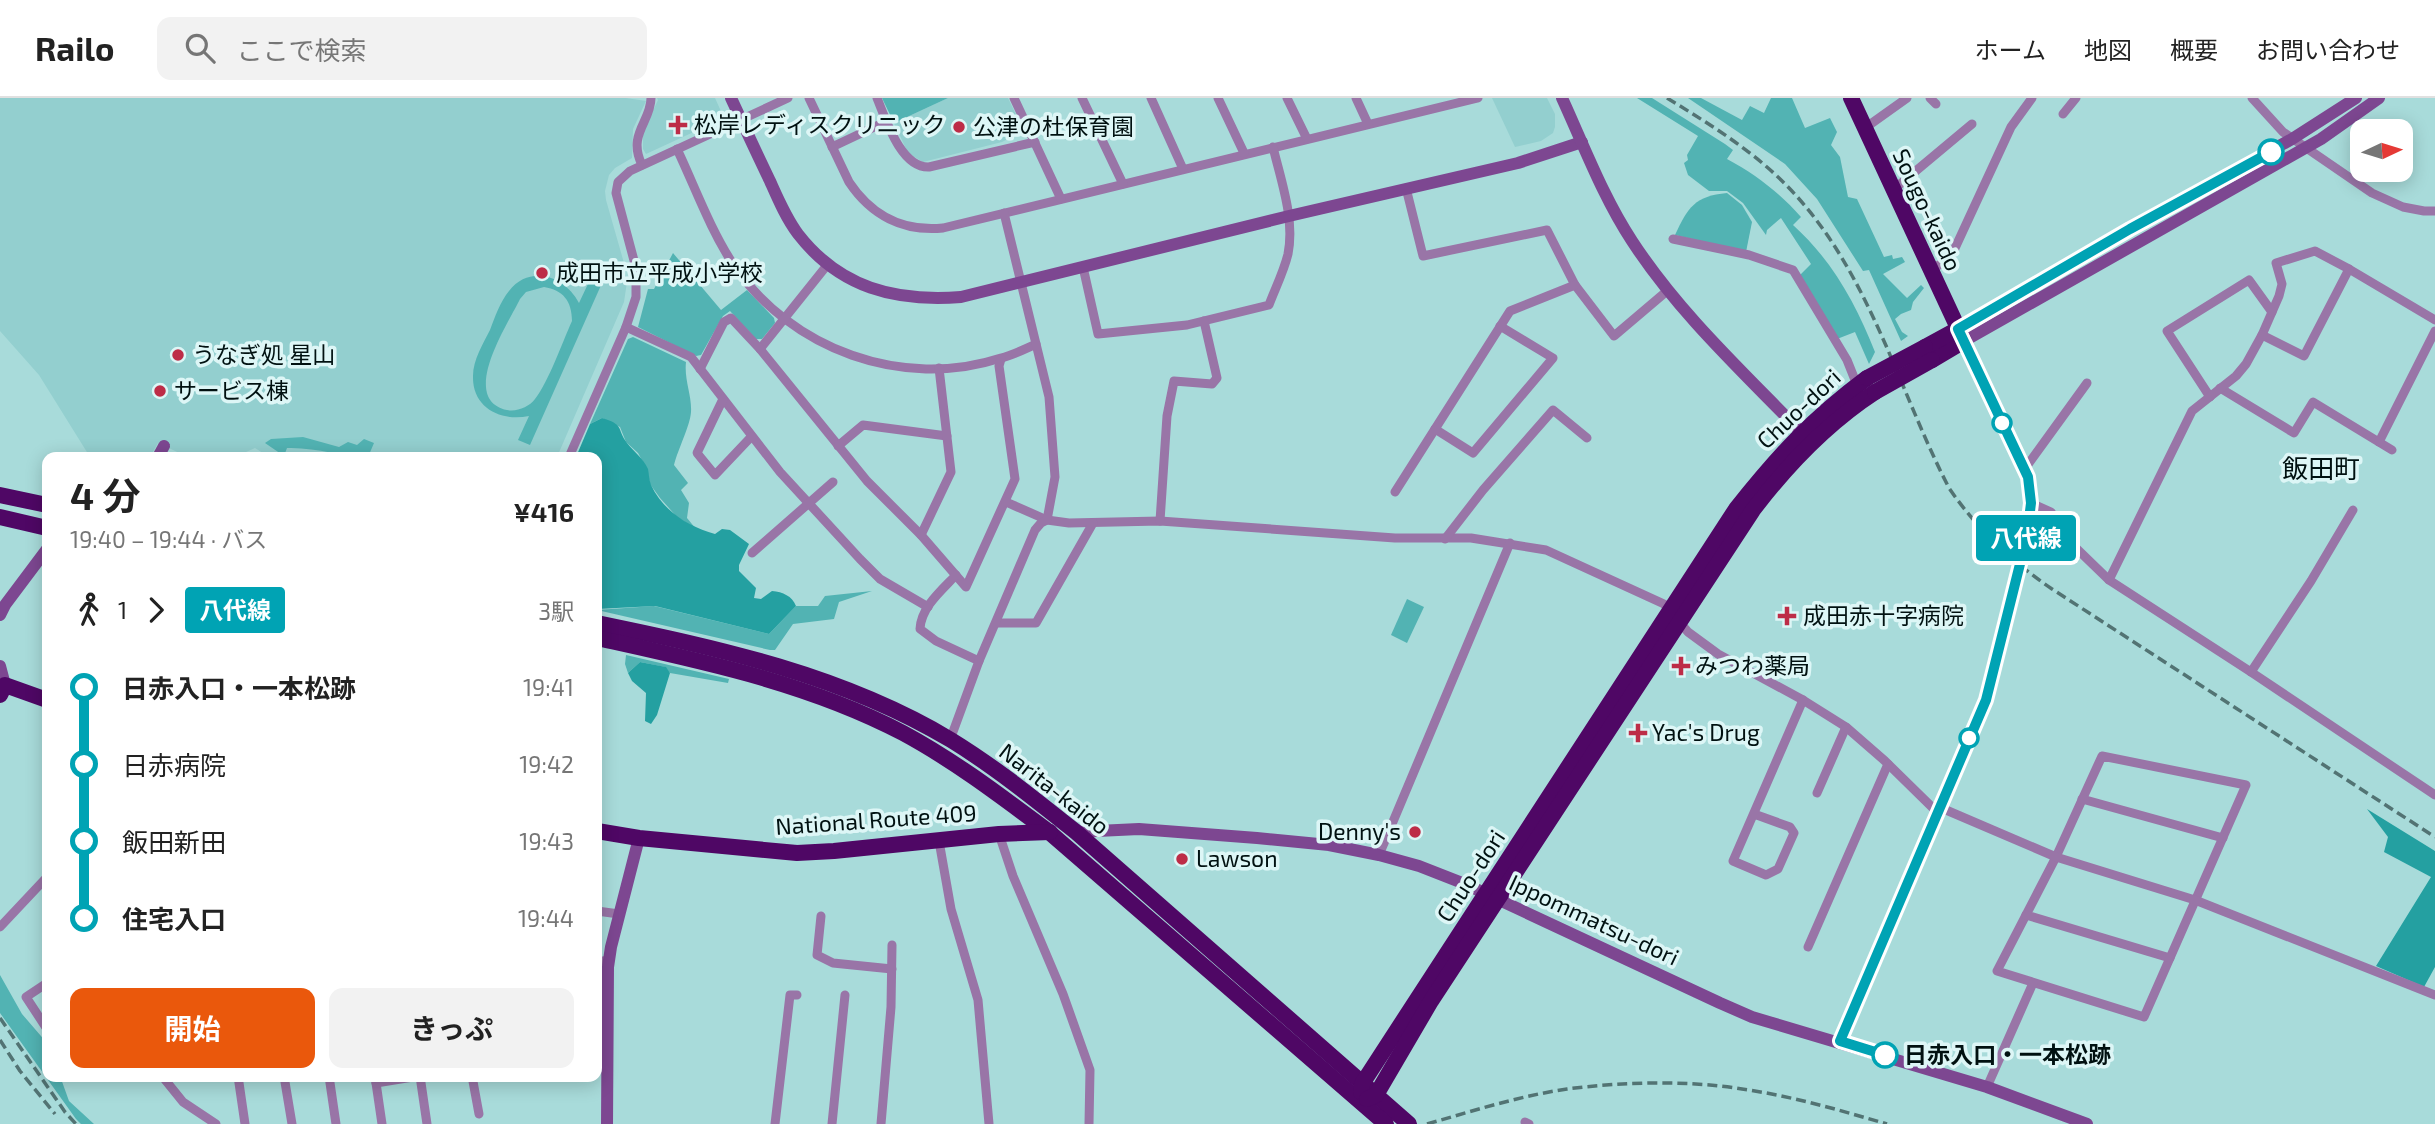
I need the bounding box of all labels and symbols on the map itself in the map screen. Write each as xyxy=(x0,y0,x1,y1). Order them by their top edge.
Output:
place label: 松岸レディスクリニック xyxy=(694,110,945,138)
place label: 公津の杜保育園 xyxy=(973,112,1134,140)
marker: 松岸レディスクリニック xyxy=(668,115,688,135)
marker: 公津の杜保育園 xyxy=(951,119,967,135)
north arrow xyxy=(2350,119,2413,182)
unlabelled marker xyxy=(2258,139,2284,165)
street label: Sougo-kaido xyxy=(1887,144,1968,275)
place label: 成田市立平成小学校 xyxy=(556,258,763,286)
marker: 成田市立平成小学校 xyxy=(534,265,550,281)
place label: うなぎ処 星山 xyxy=(192,340,335,368)
marker: うなぎ処 星山 xyxy=(170,347,186,363)
street label: Chuo-dori xyxy=(1751,363,1846,454)
place label: サービス棟 xyxy=(174,376,289,404)
marker: サービス棟 xyxy=(152,383,168,399)
unlabelled marker xyxy=(1992,413,2012,433)
district label: 飯田町 xyxy=(2282,452,2360,483)
line badge: 八代線 xyxy=(1986,515,2066,561)
place label: 成田赤十字病院 xyxy=(1803,601,1964,629)
marker: 成田赤十字病院 xyxy=(1777,606,1797,626)
place label: みつわ薬局 xyxy=(1695,651,1810,679)
marker: みつわ薬局 xyxy=(1673,658,1689,674)
place label: Yac's Drug xyxy=(1652,718,1760,746)
marker: Yac's Drug xyxy=(1630,725,1646,741)
unlabelled marker xyxy=(1959,728,1979,748)
street label: Narita-kaido xyxy=(994,737,1115,840)
street label: National Route 409 xyxy=(774,798,977,840)
place label: Denny's xyxy=(1318,817,1401,845)
marker: Denny's xyxy=(1407,824,1423,840)
street label: Chuo-dori xyxy=(1430,824,1510,927)
place label: Lawson xyxy=(1196,844,1278,872)
marker: Lawson xyxy=(1174,851,1190,867)
street label: Ippommatsu-dori xyxy=(1505,868,1684,971)
place label: 日赤入口・一本松跡 xyxy=(1904,1040,2111,1068)
marker: 日赤入口・一本松跡 xyxy=(1872,1042,1898,1068)

